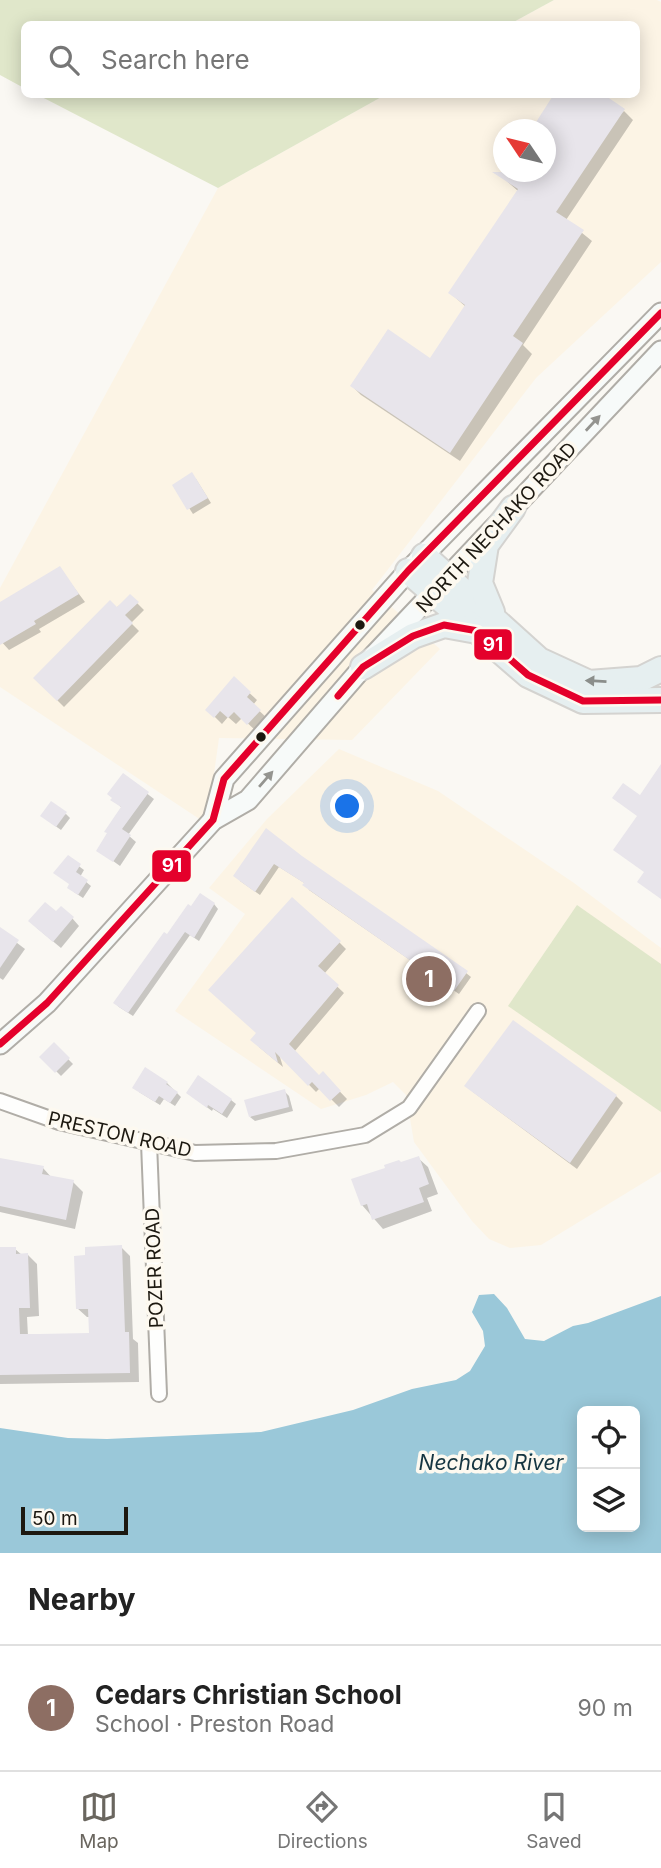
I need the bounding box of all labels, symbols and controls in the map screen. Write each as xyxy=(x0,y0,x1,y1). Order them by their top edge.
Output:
search box xyxy=(21,21,640,98)
icon: search xyxy=(45,41,83,79)
text: Search here xyxy=(101,44,250,75)
north arrow xyxy=(493,119,556,182)
one-way arrow xyxy=(585,415,601,432)
street label: NORTH NECHAKO ROAD xyxy=(411,437,581,617)
unlabelled marker xyxy=(353,618,367,632)
line badge: 91 xyxy=(473,628,513,661)
text: 91 xyxy=(483,633,503,656)
one-way arrow xyxy=(584,675,606,686)
unlabelled marker xyxy=(254,730,268,744)
one-way arrow xyxy=(258,770,274,788)
your location xyxy=(330,789,364,823)
line badge: 91 xyxy=(151,849,192,883)
text: 91 xyxy=(162,854,182,877)
pin: 1 xyxy=(406,953,452,1005)
street label: PRESTON ROAD xyxy=(46,1107,194,1162)
street label: POZER ROAD xyxy=(141,1207,168,1329)
map controls xyxy=(577,1406,640,1532)
button: locate xyxy=(577,1406,640,1469)
water label: Nechako River xyxy=(419,1450,564,1475)
button: layers xyxy=(577,1469,640,1532)
scale bar xyxy=(21,1504,128,1536)
text: 50 m xyxy=(32,1507,78,1530)
text: Nearby xyxy=(28,1581,136,1617)
text: Cedars Christian School xyxy=(95,1679,402,1710)
text: 1 xyxy=(46,1694,56,1722)
text: 90 m xyxy=(578,1694,633,1722)
text: School · Preston Road xyxy=(95,1710,334,1738)
tab: Map xyxy=(79,1788,119,1853)
tab: Directions xyxy=(277,1788,368,1853)
tab: Saved xyxy=(526,1788,582,1853)

